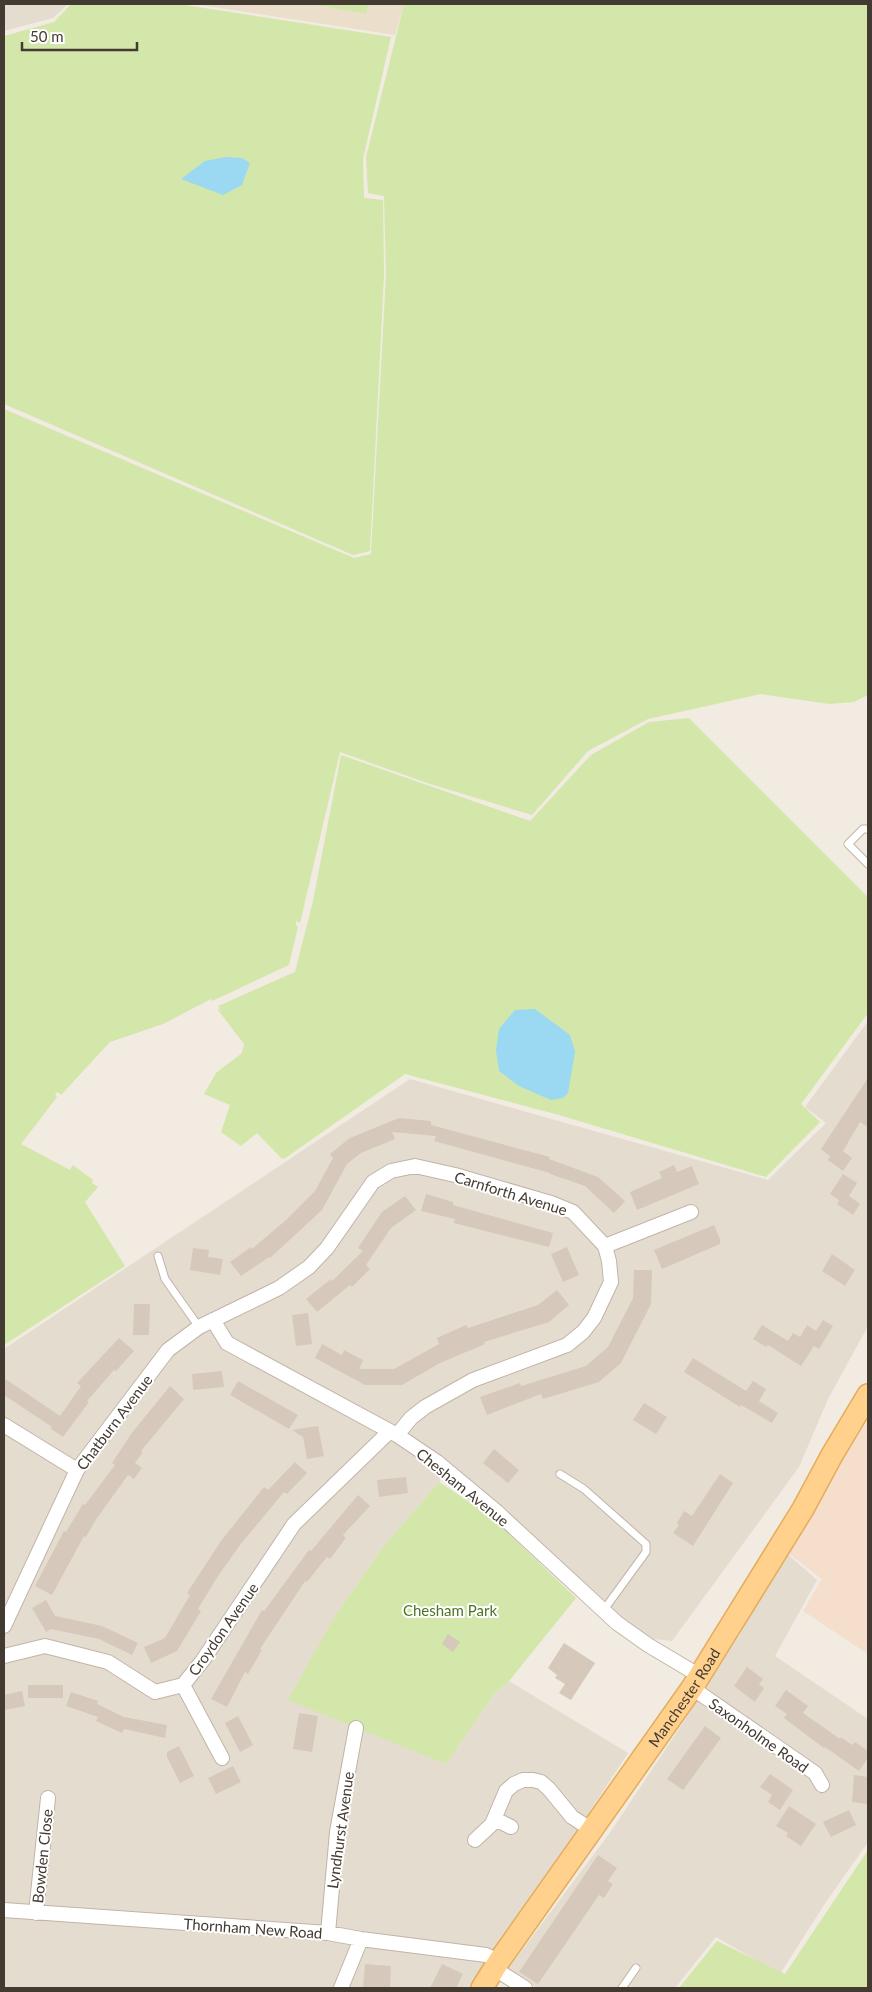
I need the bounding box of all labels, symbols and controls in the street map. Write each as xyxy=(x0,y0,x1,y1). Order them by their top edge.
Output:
scale bar xyxy=(22,20,138,52)
text: 50 m xyxy=(30,27,64,45)
street label: Carnforth Avenue xyxy=(452,1167,570,1219)
street label: Chatburn Avenue xyxy=(72,1371,156,1473)
street label: Chesham Avenue xyxy=(413,1444,513,1530)
street label: Croydon Avenue xyxy=(184,1579,262,1679)
park label: Chesham Park xyxy=(403,1601,497,1619)
street label: Manchester Road xyxy=(644,1645,724,1750)
street label: Saxonholme Road xyxy=(706,1694,812,1776)
street label: Lyndhurst Avenue xyxy=(323,1770,357,1890)
street label: Bowden Close xyxy=(28,1808,56,1904)
street label: Thornham New Road xyxy=(183,1914,323,1942)

